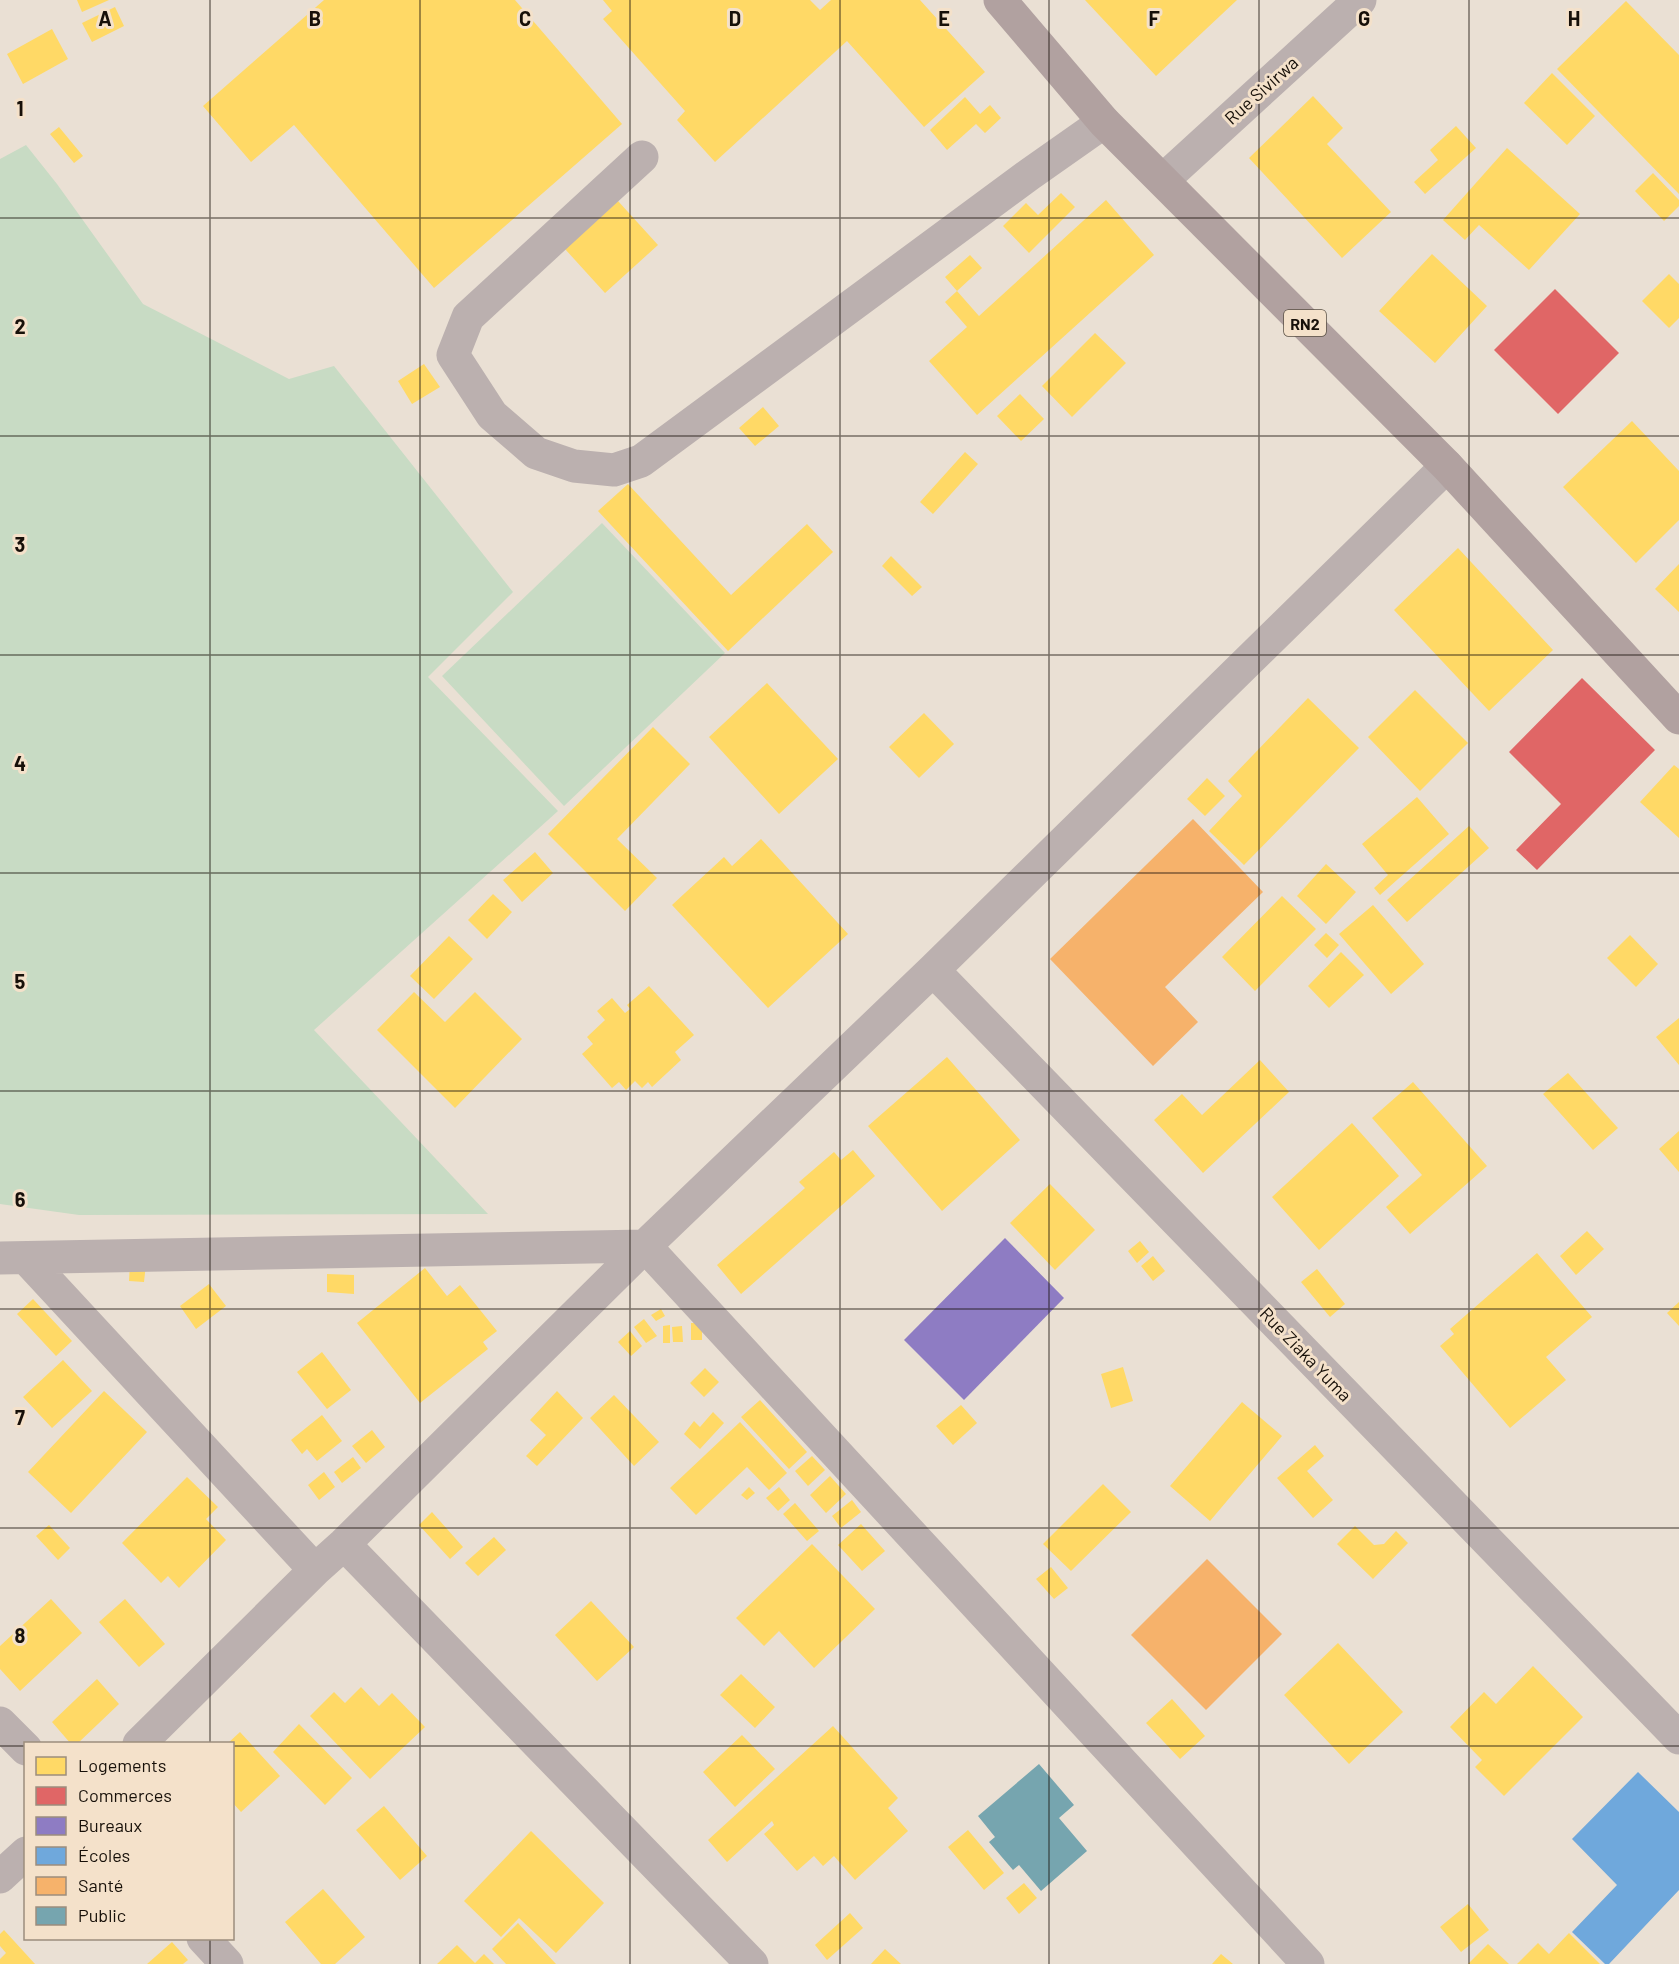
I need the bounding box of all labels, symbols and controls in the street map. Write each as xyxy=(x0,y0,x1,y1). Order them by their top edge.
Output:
text: A xyxy=(98,6,112,30)
text: B xyxy=(309,6,321,30)
text: C xyxy=(519,6,531,30)
text: D xyxy=(729,6,741,30)
text: E xyxy=(938,6,950,30)
text: F xyxy=(1148,6,1160,30)
text: G xyxy=(1358,6,1370,30)
text: H xyxy=(1568,6,1580,30)
street label: Rue Sivirwa xyxy=(1220,51,1302,129)
text: 1 xyxy=(16,96,24,120)
road number: RN2 xyxy=(1284,310,1326,336)
text: 2 xyxy=(14,314,26,338)
text: 3 xyxy=(15,532,25,556)
text: 4 xyxy=(14,751,26,775)
text: 5 xyxy=(15,969,26,993)
text: 6 xyxy=(15,1187,26,1211)
street label: Rue Ziaka Yuma xyxy=(1256,1302,1356,1406)
text: 7 xyxy=(15,1405,25,1429)
text: 8 xyxy=(15,1623,26,1647)
legend xyxy=(24,1742,234,1940)
text: Logements xyxy=(78,1754,167,1776)
text: Commerces xyxy=(78,1784,172,1806)
text: Bureaux xyxy=(78,1814,142,1836)
text: Écoles xyxy=(78,1844,130,1866)
text: Santé xyxy=(78,1874,123,1896)
text: Public xyxy=(78,1904,126,1926)

